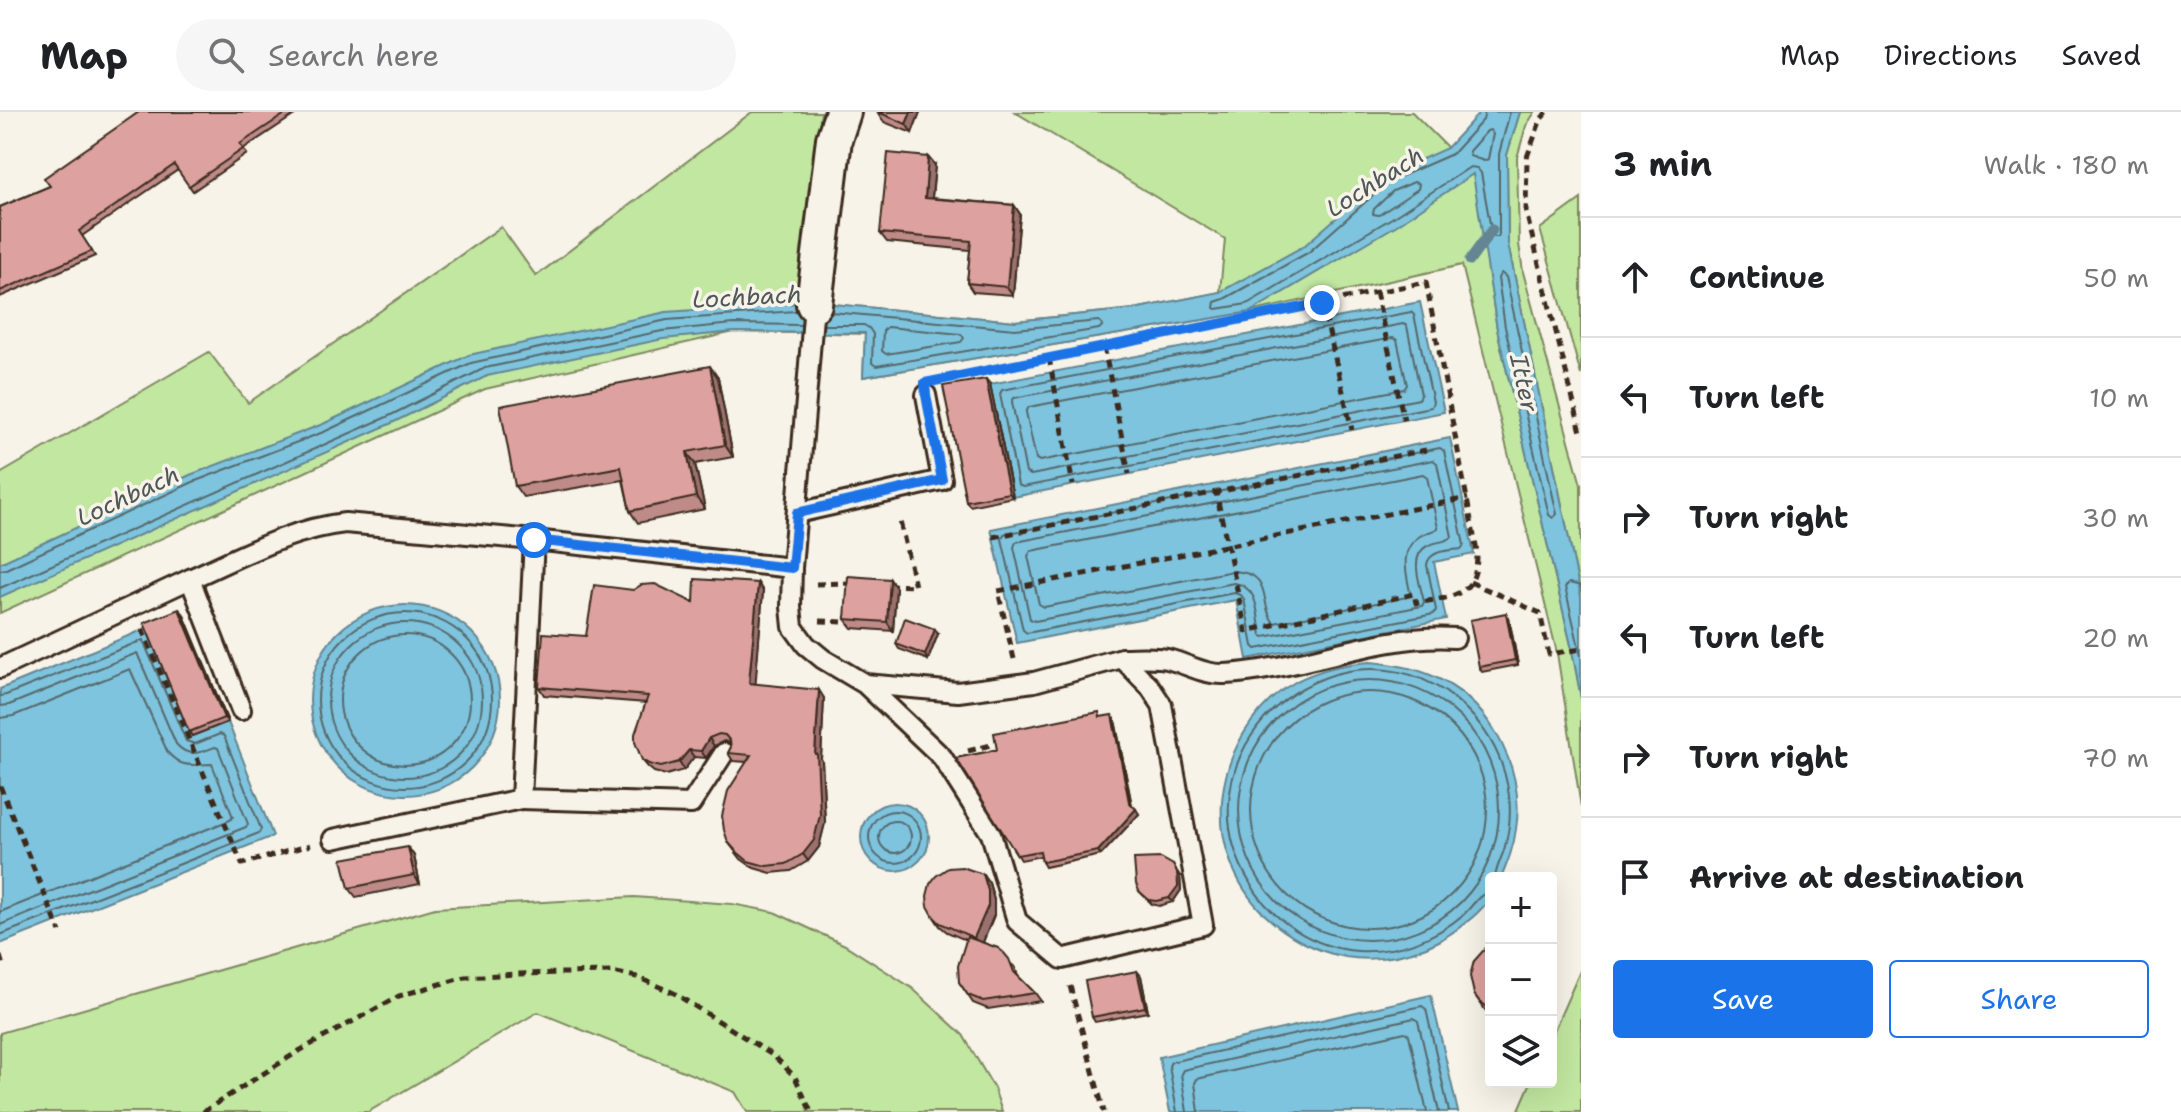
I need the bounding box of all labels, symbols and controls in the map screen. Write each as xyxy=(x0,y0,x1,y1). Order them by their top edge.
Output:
search box xyxy=(176,19,736,91)
text: Map xyxy=(40,30,128,81)
icon: search xyxy=(204,33,248,77)
text: Search here xyxy=(268,35,439,76)
text: Map xyxy=(1780,36,1840,74)
text: Directions xyxy=(1884,36,2018,74)
text: Saved xyxy=(2062,36,2141,74)
water label: Lochbach xyxy=(1320,139,1430,225)
text: 3 min xyxy=(1613,141,1712,187)
text: Walk · 180 m xyxy=(1984,147,2149,182)
icon: ahead xyxy=(1613,255,1657,299)
text: Continue xyxy=(1689,257,1825,298)
text: 50 m xyxy=(2084,260,2149,295)
water label: Lochbach xyxy=(691,278,803,316)
route end xyxy=(1304,285,1340,321)
water label: Itter xyxy=(1502,350,1546,416)
icon: left xyxy=(1613,375,1657,419)
text: Turn left xyxy=(1689,377,1824,418)
text: 10 m xyxy=(2089,380,2149,415)
water label: Lochbach xyxy=(71,458,185,534)
icon: right xyxy=(1613,495,1657,539)
text: Turn right xyxy=(1689,497,1848,538)
text: 30 m xyxy=(2082,500,2149,535)
route start xyxy=(516,522,552,558)
icon: left xyxy=(1613,615,1657,659)
text: Turn left xyxy=(1689,617,1824,658)
text: 20 m xyxy=(2082,620,2149,655)
icon: right xyxy=(1613,735,1657,779)
text: Turn right xyxy=(1689,737,1848,778)
text: 70 m xyxy=(2082,740,2149,775)
icon: arrive xyxy=(1613,855,1657,899)
text: Arrive at destination xyxy=(1689,857,2024,898)
map controls xyxy=(1485,872,1557,1088)
button: + xyxy=(1485,872,1557,944)
button: − xyxy=(1485,944,1557,1016)
button: Save xyxy=(1613,960,1873,1038)
button: Share xyxy=(1889,960,2149,1038)
button: layers xyxy=(1485,1016,1557,1088)

